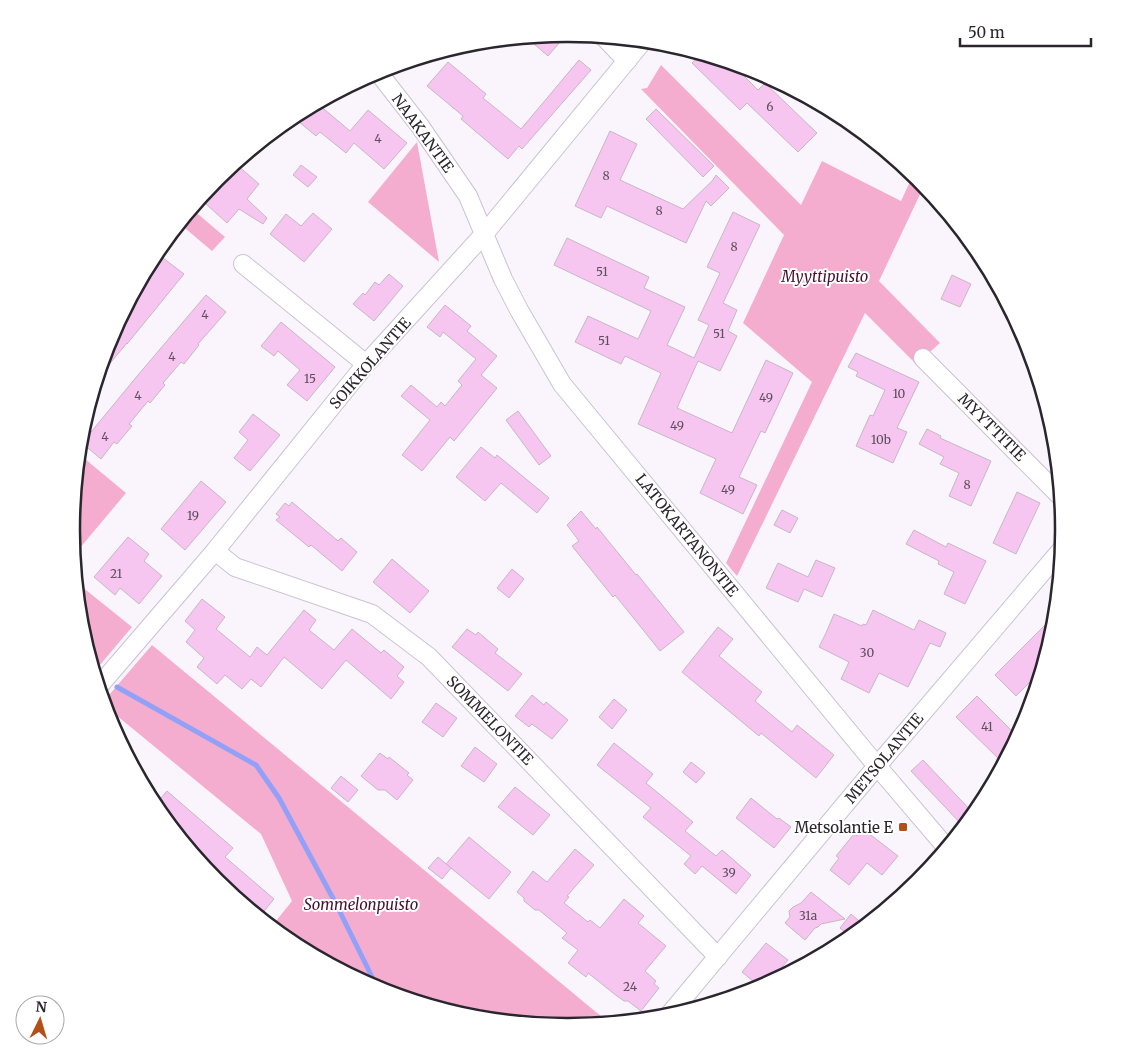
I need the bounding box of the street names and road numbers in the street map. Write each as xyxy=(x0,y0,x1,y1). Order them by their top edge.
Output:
street label: NAAKANTIE xyxy=(388,90,458,176)
street label: SOIKKOLANTIE xyxy=(325,313,415,413)
street label: MYYTTITIE xyxy=(954,389,1030,465)
street label: LATOKARTANONTIE xyxy=(632,470,743,601)
street label: SOMMELONTIE xyxy=(443,671,538,769)
street label: METSOLANTIE xyxy=(841,709,928,807)

